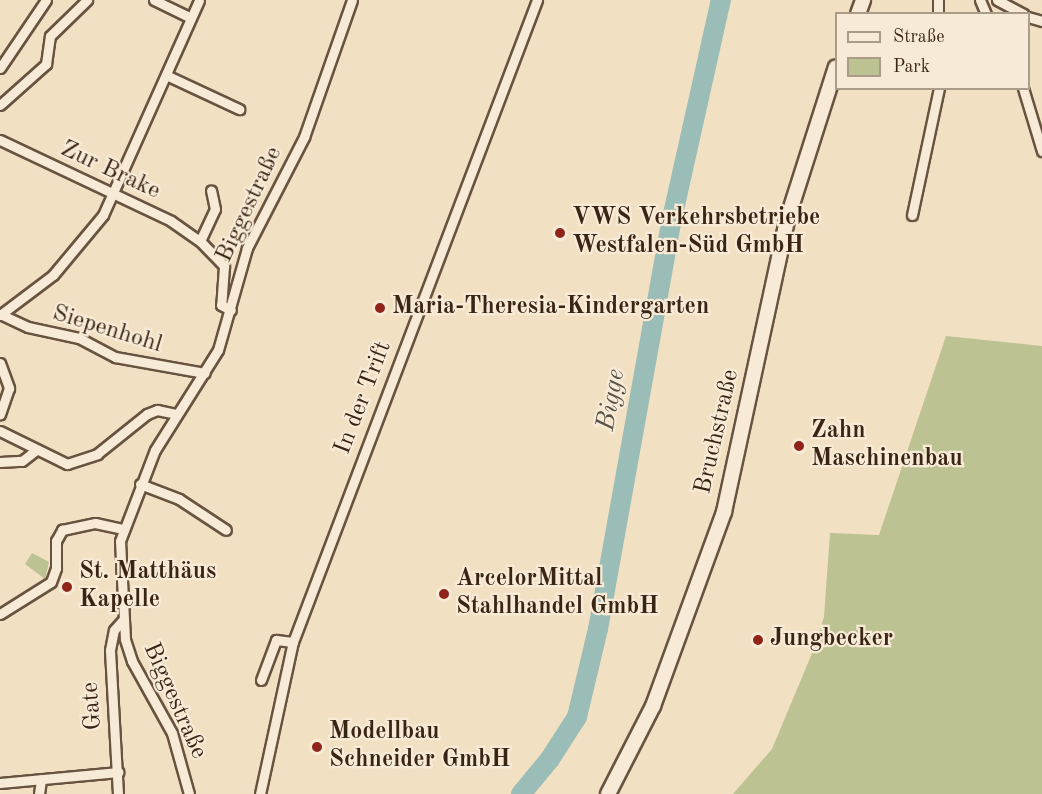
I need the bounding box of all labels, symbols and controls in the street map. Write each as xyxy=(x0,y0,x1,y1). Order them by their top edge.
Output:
legend xyxy=(835,12,1030,90)
text: Straße xyxy=(893,28,944,46)
text: Park xyxy=(893,58,930,76)
street label: Zur Brake xyxy=(56,135,164,207)
street label: Biggestraße xyxy=(211,143,289,267)
place label: VWS Verkehrsbetriebe Westfalen-Süd GmbH xyxy=(572,205,820,261)
marker: VWS Verkehrsbetriebe Westfalen-Süd GmbH xyxy=(553,226,567,240)
place label: Maria-Theresia-Kindergarten xyxy=(392,294,709,322)
street label: Siepenhohl xyxy=(49,300,165,360)
marker: Maria-Theresia-Kindergarten xyxy=(373,301,387,315)
street label: In der Trift xyxy=(329,337,399,459)
water label: Bigge xyxy=(591,367,633,433)
street label: Bruchstraße xyxy=(690,367,746,497)
place label: Zahn Maschinenbau xyxy=(811,418,963,474)
marker: Zahn Maschinenbau xyxy=(792,439,806,453)
place label: St. Matthäus Kapelle xyxy=(79,559,216,615)
place label: ArcelorMittal Stahlhandel GmbH xyxy=(456,566,659,622)
marker: St. Matthäus Kapelle xyxy=(60,580,74,594)
marker: ArcelorMittal Stahlhandel GmbH xyxy=(437,587,451,601)
place label: Jungbecker xyxy=(770,626,893,654)
marker: Jungbecker xyxy=(751,633,765,647)
street label: Biggestraße xyxy=(136,638,212,764)
street label: Gate xyxy=(77,681,109,731)
place label: Modellbau Schneider GmbH xyxy=(329,719,511,775)
marker: Modellbau Schneider GmbH xyxy=(310,740,324,754)

